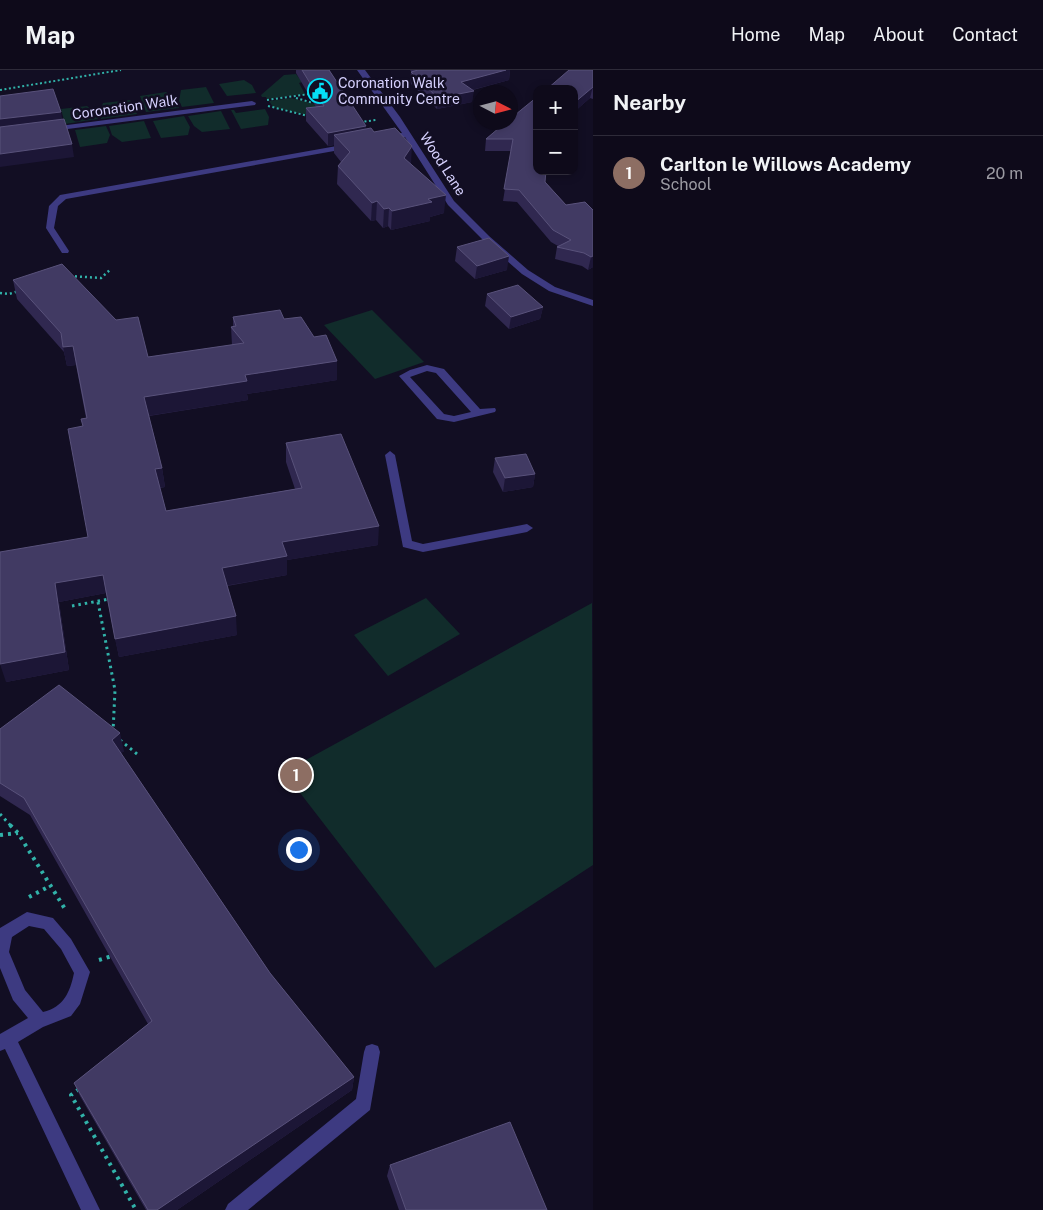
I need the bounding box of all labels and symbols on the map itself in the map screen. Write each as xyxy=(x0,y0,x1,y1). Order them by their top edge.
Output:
place label: Coronation Walk Community Centre xyxy=(338,75,460,107)
public building icon: Coronation Walk Community Centre xyxy=(307,78,333,104)
north arrow xyxy=(473,85,518,130)
street label: Coronation Walk xyxy=(71,92,179,122)
street label: Wood Lane xyxy=(417,129,469,199)
pin: 1 xyxy=(280,756,312,794)
your location xyxy=(286,837,312,863)

